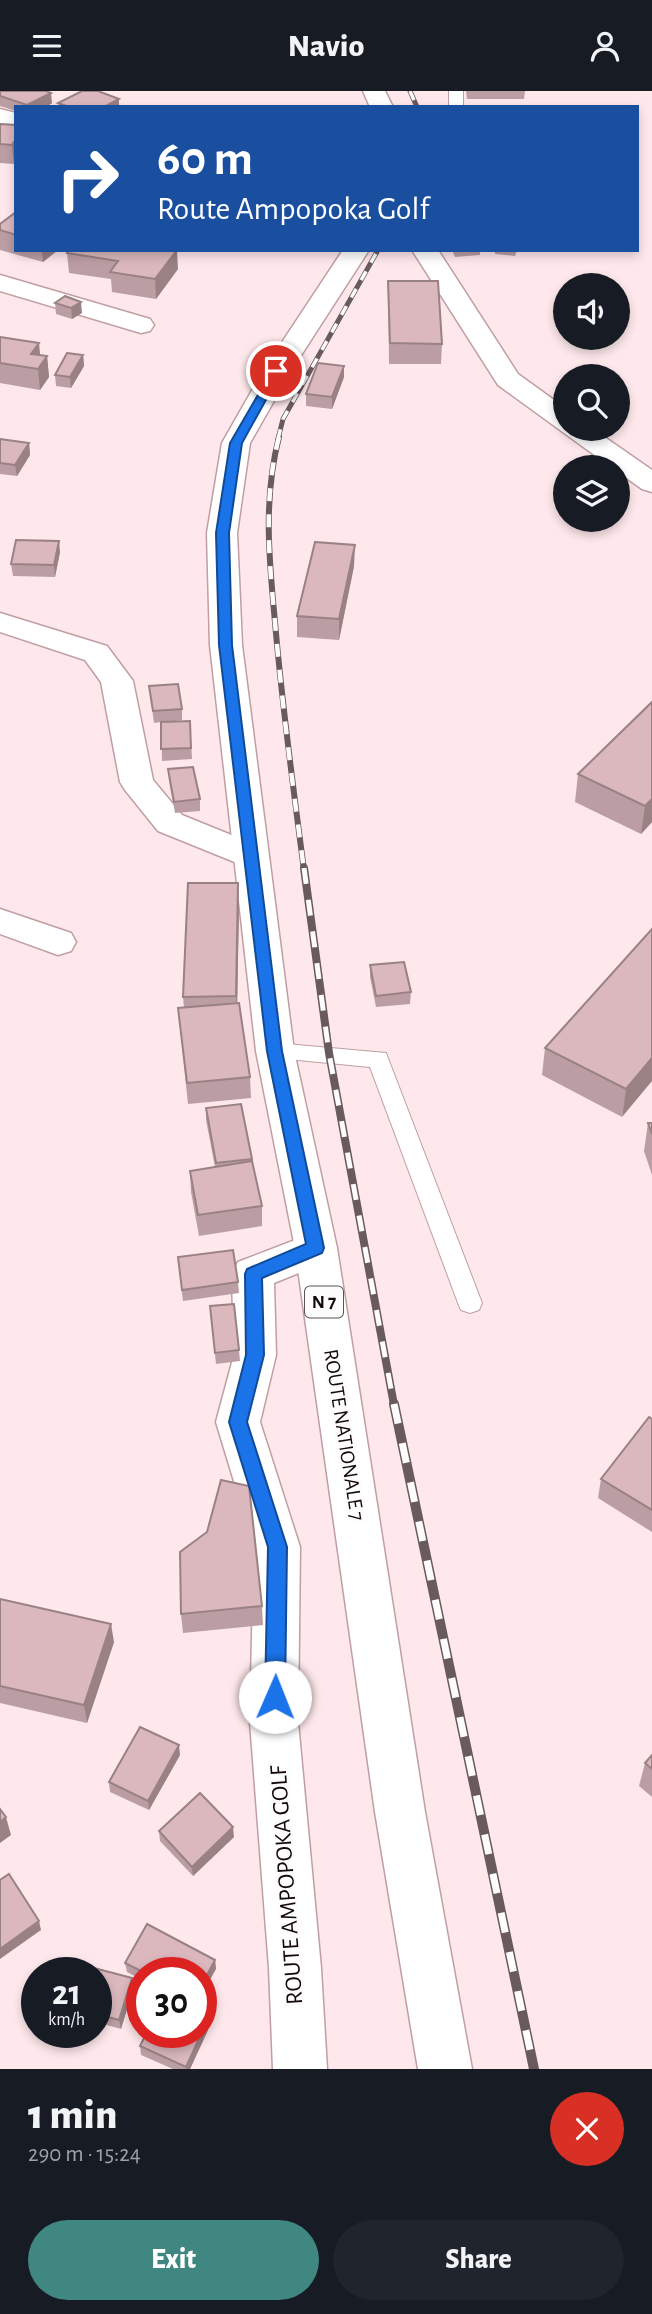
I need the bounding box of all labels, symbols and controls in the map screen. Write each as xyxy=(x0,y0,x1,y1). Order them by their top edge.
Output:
icon: menu xyxy=(28,27,66,65)
icon: person xyxy=(586,27,624,65)
text: Navio xyxy=(288,30,364,62)
icon: right xyxy=(42,133,133,224)
text: 60 m xyxy=(157,135,253,184)
text: Route Ampopoka Golf xyxy=(157,193,429,225)
map controls xyxy=(553,273,630,532)
button: sound xyxy=(553,273,630,350)
pin xyxy=(246,341,306,401)
icon: arrive xyxy=(257,352,295,390)
button: search xyxy=(553,364,630,441)
button: layers xyxy=(553,455,630,532)
road number: N 7 xyxy=(305,1287,343,1317)
street label: ROUTE NATIONALE 7 xyxy=(320,1348,368,1523)
position arrow xyxy=(238,1660,312,1734)
street label: ROUTE AMPOPOKA GOLF xyxy=(267,1764,307,2005)
speed limit sign: 30 xyxy=(126,1957,217,2048)
text: 21 xyxy=(52,1976,81,2011)
text: km/h xyxy=(48,2011,85,2029)
button: close xyxy=(550,2092,624,2166)
text: 1 min xyxy=(28,2094,117,2136)
text: 290 m · 15:24 xyxy=(28,2143,141,2166)
button: Exit xyxy=(28,2220,319,2300)
button: Share xyxy=(333,2220,624,2300)

